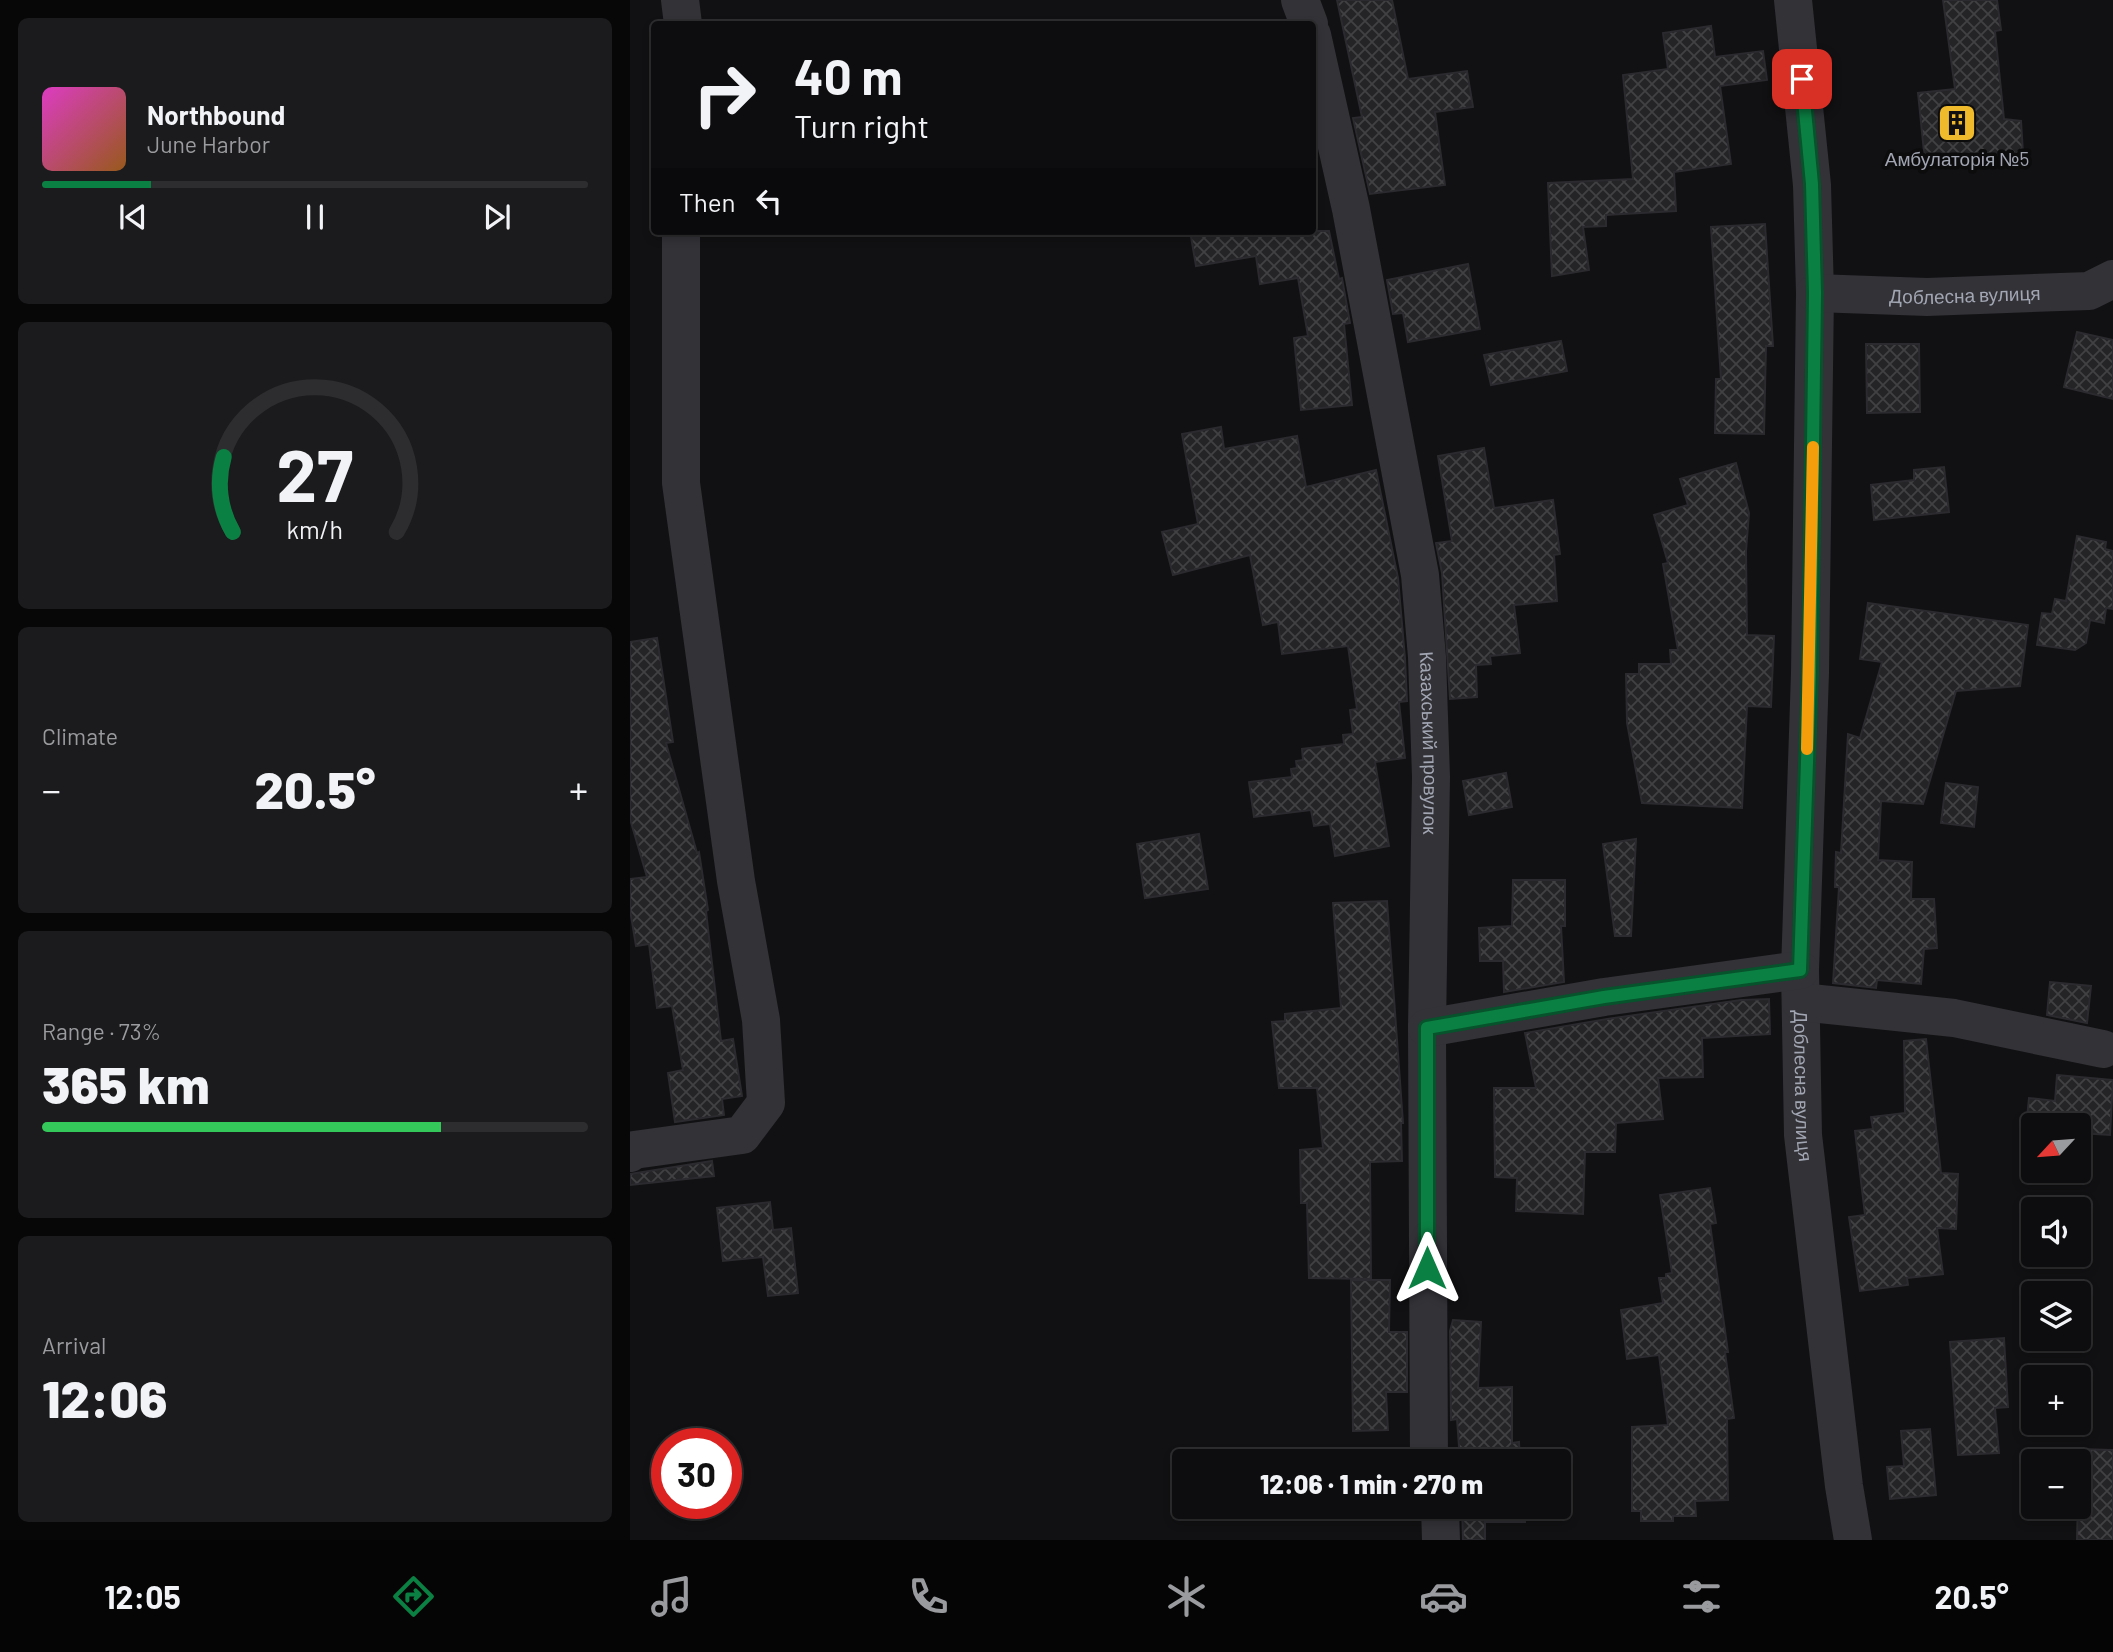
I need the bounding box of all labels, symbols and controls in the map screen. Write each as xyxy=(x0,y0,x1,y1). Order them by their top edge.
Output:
text: 40 m xyxy=(794,46,902,105)
icon: right xyxy=(679,49,770,140)
pin xyxy=(1772,49,1832,109)
icon: arrive xyxy=(1783,60,1821,98)
text: Northbound xyxy=(147,99,285,130)
building icon: Амбулаторія №5 xyxy=(1936,102,1978,144)
text: Turn right xyxy=(794,106,929,144)
text: June Harbor xyxy=(147,130,270,158)
place label: Амбулаторія №5 xyxy=(1885,147,2029,170)
icon: left xyxy=(750,182,788,220)
text: Then xyxy=(679,186,736,217)
icon: previous xyxy=(114,198,152,236)
icon: pause xyxy=(296,198,334,236)
icon: next xyxy=(478,198,516,236)
street label: Доблесна вулиця xyxy=(1889,281,2041,308)
text: 27 xyxy=(277,429,353,517)
text: km/h xyxy=(287,513,343,543)
street label: Казахський провулок xyxy=(1416,650,1443,835)
text: Climate xyxy=(42,722,118,750)
text: 20.5° xyxy=(254,757,376,819)
text: − xyxy=(42,766,61,812)
text: + xyxy=(569,766,588,812)
street label: Доблесна вулиця xyxy=(1790,1010,1818,1163)
text: Range · 73% xyxy=(42,1017,161,1045)
text: 365 km xyxy=(42,1052,210,1114)
north arrow xyxy=(2021,1113,2091,1183)
map controls xyxy=(2021,1113,2091,1519)
button: sound xyxy=(2021,1197,2091,1267)
position arrow xyxy=(1390,1231,1464,1305)
button: layers xyxy=(2021,1281,2091,1351)
text: Arrival xyxy=(42,1331,106,1359)
button: + xyxy=(2021,1365,2091,1435)
text: 12:06 xyxy=(42,1366,167,1428)
speed limit sign: 30 xyxy=(651,1428,742,1519)
button: − xyxy=(2021,1449,2091,1519)
text: 12:06 · 1 min · 270 m xyxy=(1260,1468,1483,1499)
icon: directions xyxy=(389,1572,438,1621)
icon: music xyxy=(647,1572,696,1621)
icon: phone xyxy=(904,1572,953,1621)
icon: climate xyxy=(1162,1572,1211,1621)
icon: car xyxy=(1419,1572,1468,1621)
icon: filters xyxy=(1677,1572,1726,1621)
text: 12:05 xyxy=(104,1577,181,1615)
text: 20.5° xyxy=(1935,1577,2009,1615)

